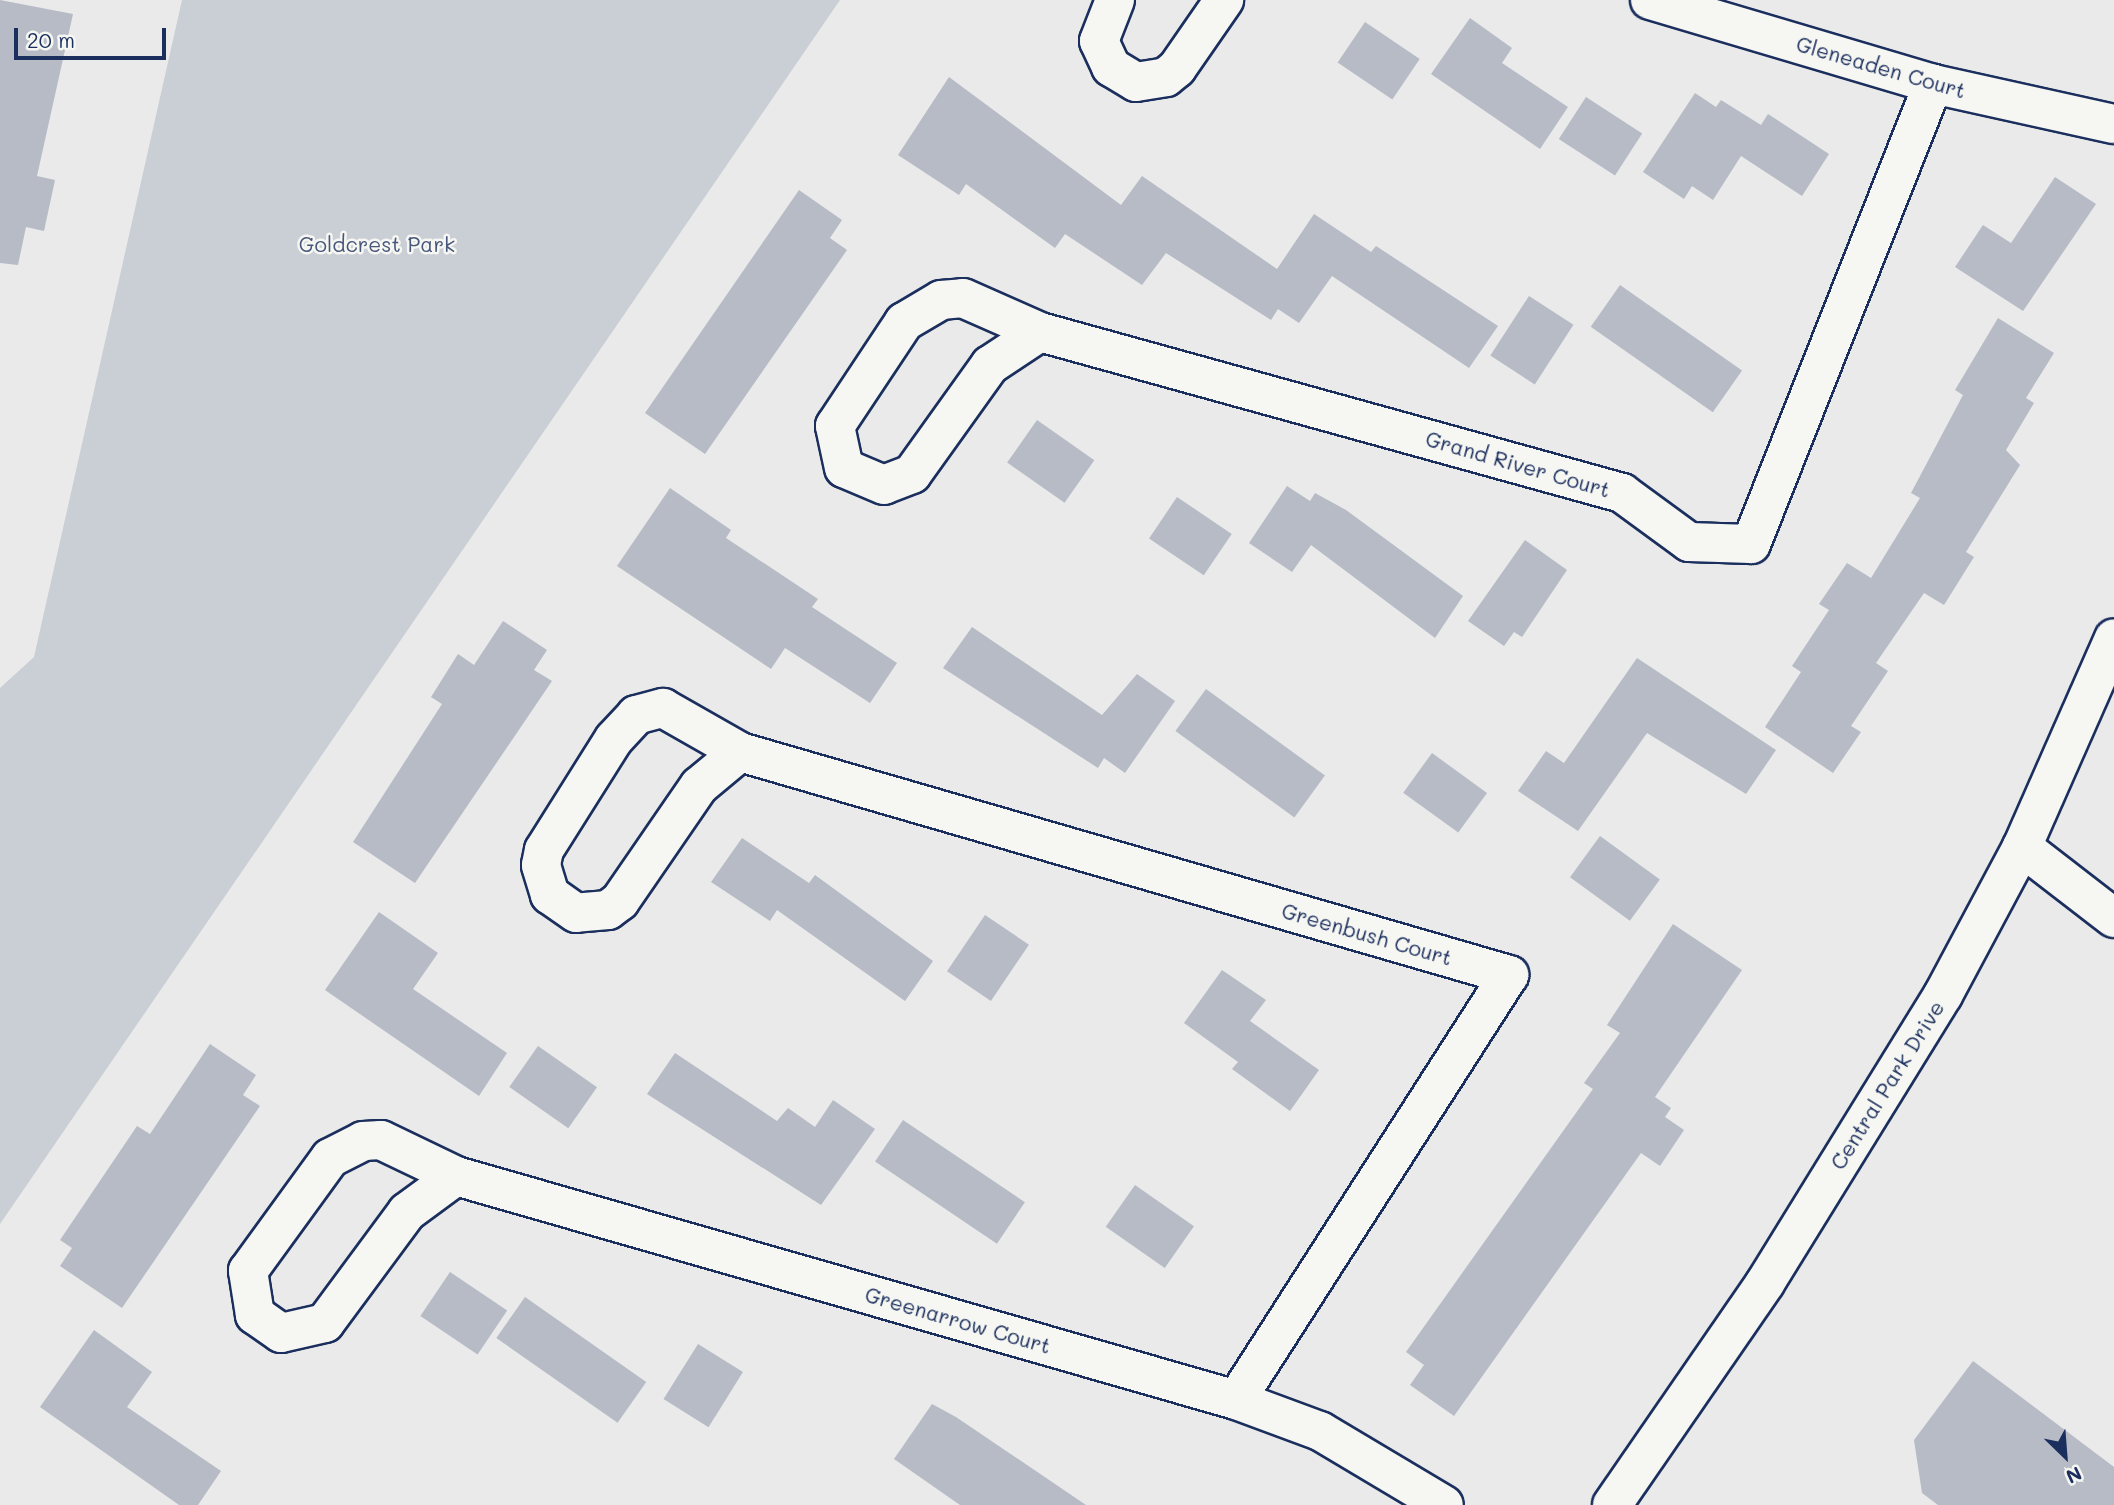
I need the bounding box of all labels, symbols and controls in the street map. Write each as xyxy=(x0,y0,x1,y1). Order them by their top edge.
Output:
scale bar xyxy=(18,14,170,58)
text: 20 m xyxy=(27,26,75,53)
street label: Gleneaden Court xyxy=(1793,31,1969,103)
park label: Goldcrest Park xyxy=(299,231,455,257)
street label: Grand River Court xyxy=(1423,426,1613,502)
street label: Greenbush Court xyxy=(1279,898,1455,970)
street label: Central Park Drive xyxy=(1825,996,1949,1174)
street label: Greenarrow Court xyxy=(862,1281,1054,1359)
north arrow xyxy=(2030,1421,2100,1491)
text: N xyxy=(2062,1461,2086,1490)

